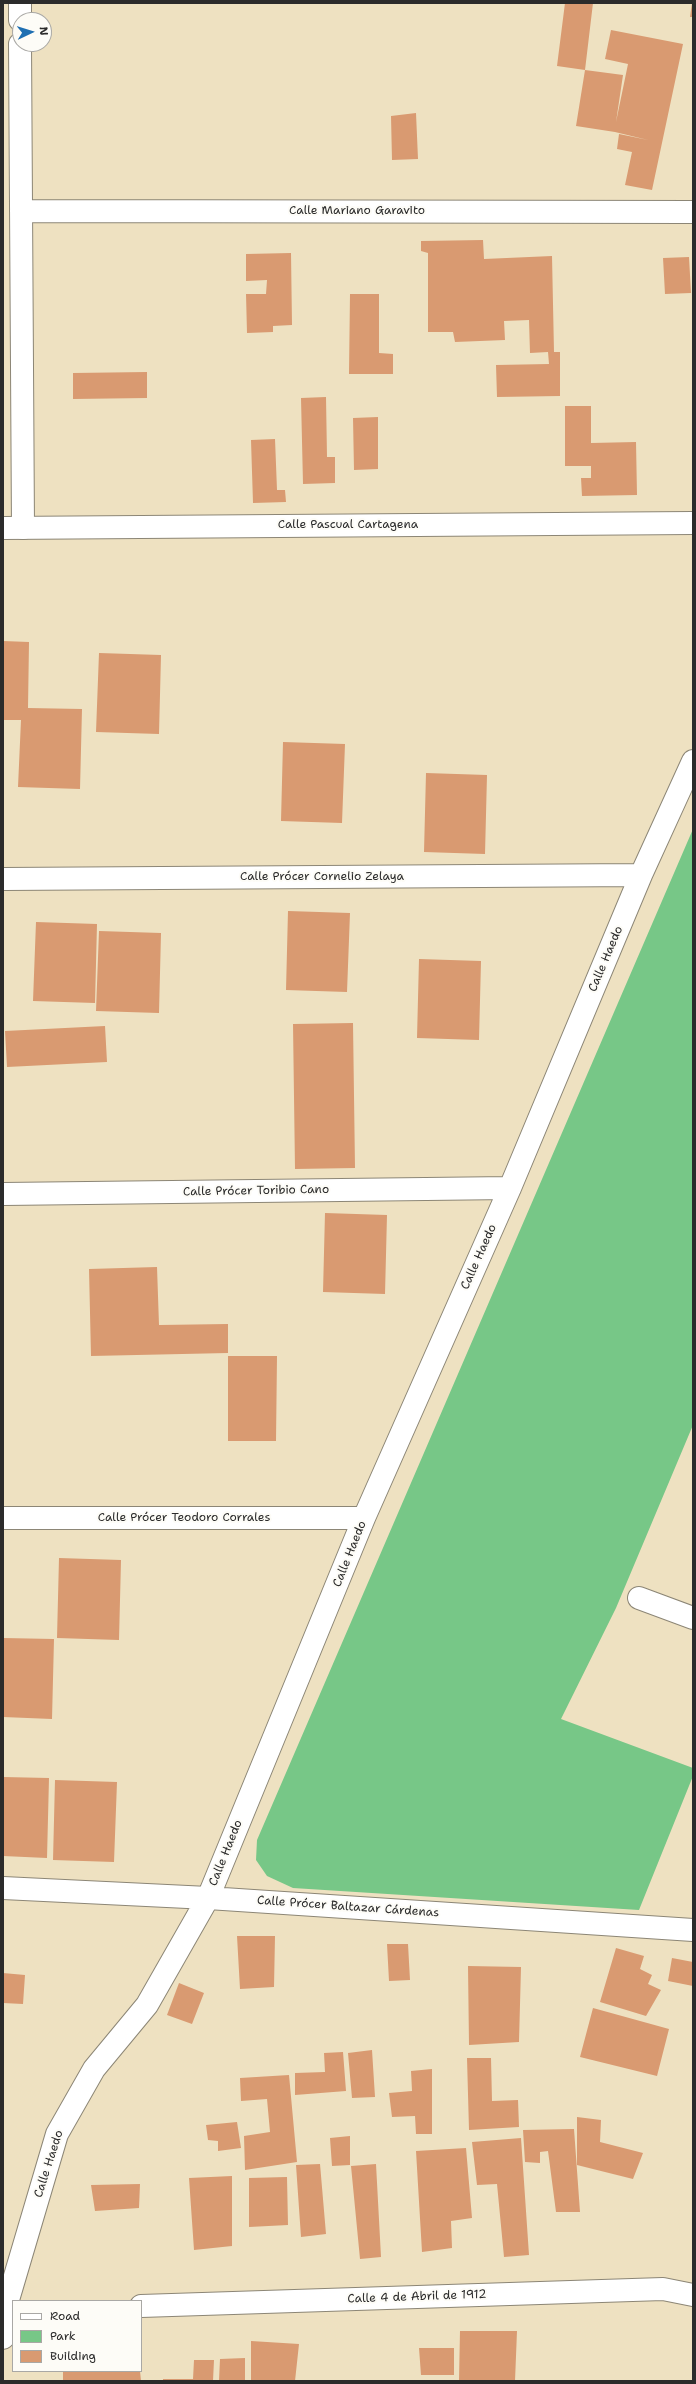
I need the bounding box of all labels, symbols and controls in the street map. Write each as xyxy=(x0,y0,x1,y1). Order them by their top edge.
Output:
north arrow xyxy=(12,12,52,52)
text: N xyxy=(36,26,51,36)
street label: Calle Mariano Garavito xyxy=(289,204,425,218)
street label: Calle Pascual Cartagena xyxy=(278,518,418,532)
street label: Calle Prócer Cornelio Zelaya xyxy=(240,870,404,884)
street label: Calle Haedo xyxy=(586,924,626,994)
street label: Calle Prócer Toribio Cano xyxy=(183,1183,329,1199)
street label: Calle Haedo xyxy=(458,1222,500,1292)
street label: Calle Prócer Teodoro Corrales xyxy=(98,1511,270,1525)
street label: Calle Haedo xyxy=(330,1519,370,1589)
street label: Calle Haedo xyxy=(206,1818,246,1888)
street label: Calle Prócer Baltazar Cárdenas xyxy=(256,1893,440,1921)
street label: Calle Haedo xyxy=(31,2128,67,2200)
street label: Calle 4 de Abril de 1912 xyxy=(347,2287,487,2307)
legend xyxy=(12,2300,142,2372)
text: Road xyxy=(50,2308,80,2324)
text: Park xyxy=(50,2328,76,2344)
text: Building xyxy=(50,2348,96,2364)

